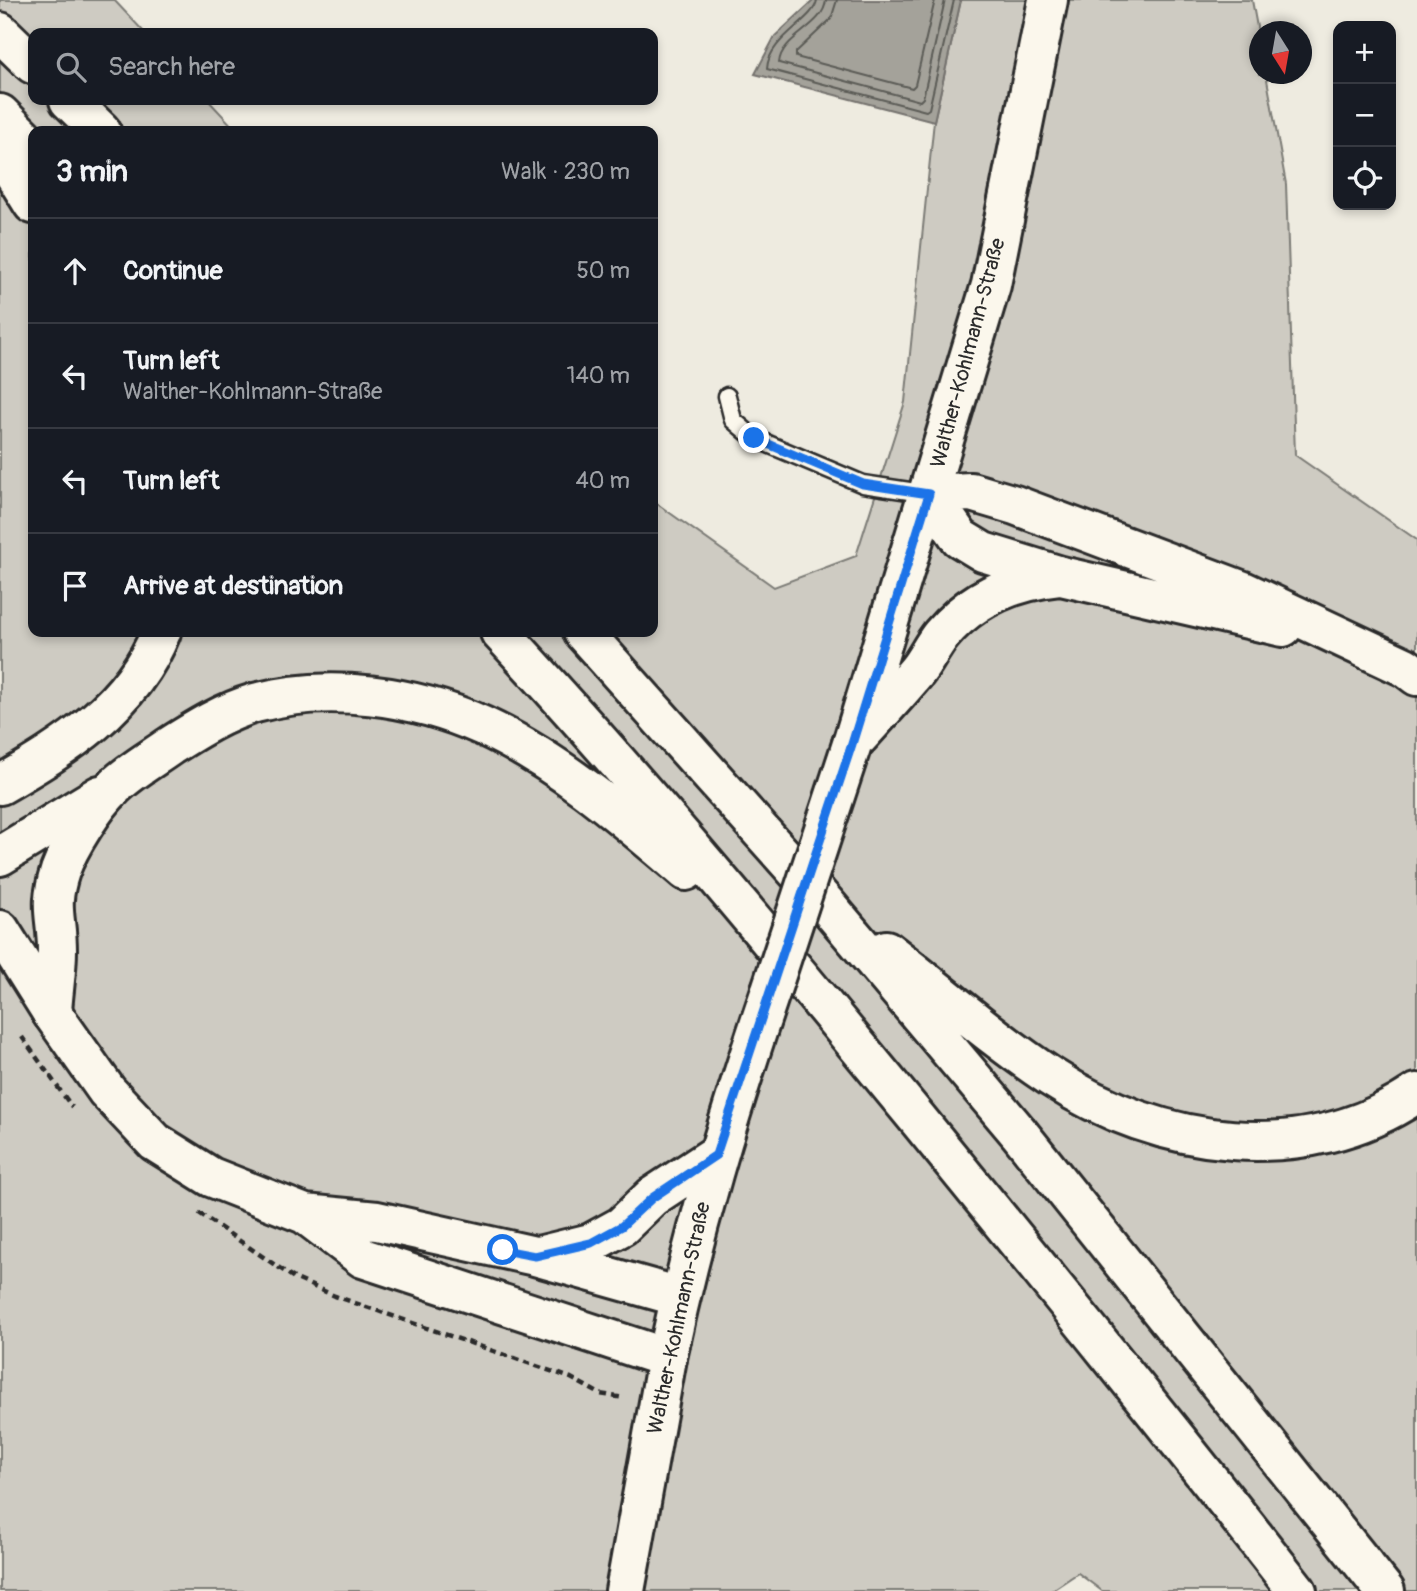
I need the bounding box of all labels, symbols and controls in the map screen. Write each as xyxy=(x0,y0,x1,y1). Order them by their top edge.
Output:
north arrow xyxy=(1249,21,1312,84)
map controls xyxy=(1333,21,1396,210)
button: + xyxy=(1333,21,1396,84)
search box xyxy=(28,28,658,105)
icon: search xyxy=(52,48,90,86)
text: Search here xyxy=(108,51,235,83)
button: − xyxy=(1333,84,1396,147)
button: locate xyxy=(1333,147,1396,210)
text: 3 min xyxy=(56,153,128,190)
text: Walk · 230 m xyxy=(501,157,630,186)
street label: Walther-Kohlmann-Straße xyxy=(924,234,1012,471)
icon: ahead xyxy=(56,252,94,290)
text: Continue xyxy=(123,255,223,287)
text: 50 m xyxy=(576,256,630,285)
text: Turn left xyxy=(123,345,219,377)
icon: left xyxy=(56,357,94,395)
text: 140 m xyxy=(567,361,630,390)
text: Walther-Kohlmann-Straße xyxy=(123,377,382,406)
route end xyxy=(738,422,769,453)
icon: left xyxy=(56,462,94,500)
text: Turn left xyxy=(123,465,219,497)
text: 40 m xyxy=(576,466,630,495)
icon: arrive xyxy=(56,567,94,605)
text: Arrive at destination xyxy=(123,570,343,602)
street label: Walther-Kohlmann-Straße xyxy=(641,1199,717,1437)
route start xyxy=(487,1234,518,1265)

